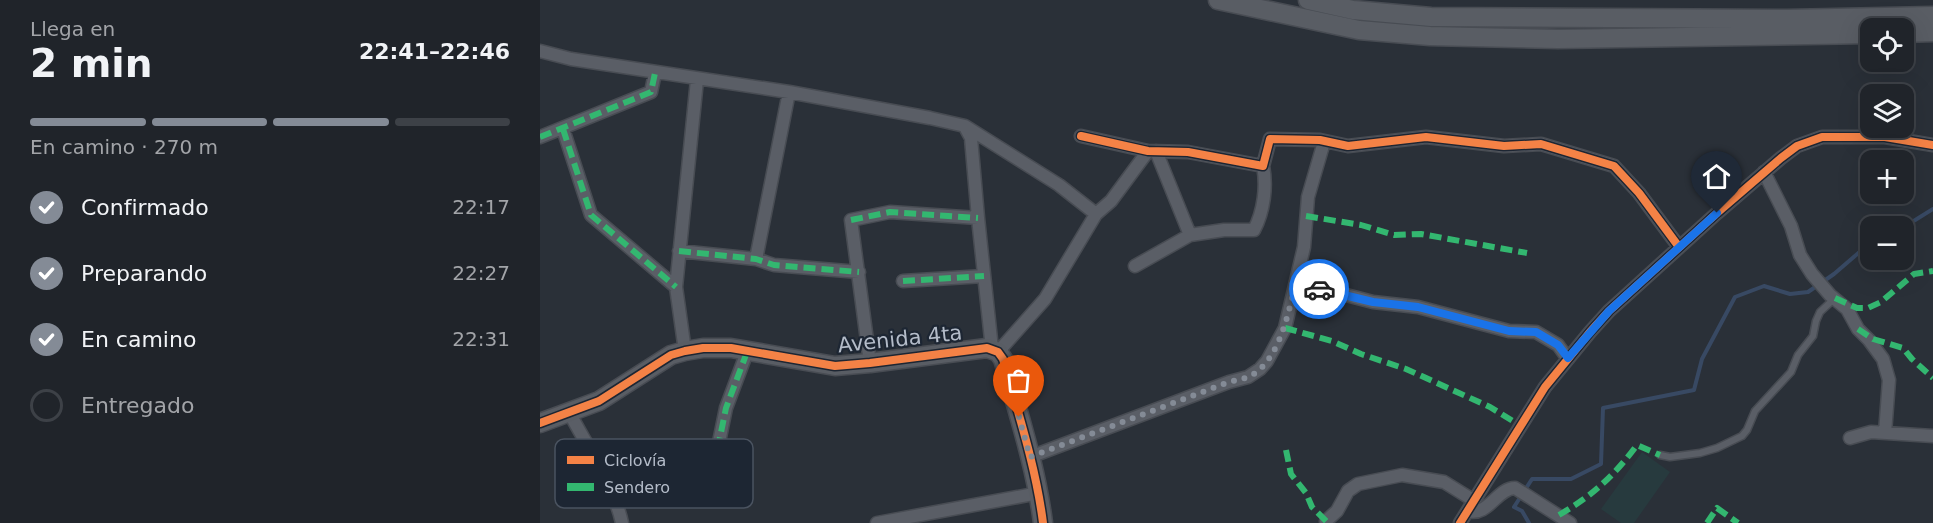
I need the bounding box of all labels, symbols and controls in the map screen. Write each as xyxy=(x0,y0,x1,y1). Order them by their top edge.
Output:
text: Llega en xyxy=(30,17,115,41)
map controls xyxy=(1860,18,1914,270)
button: locate xyxy=(1860,18,1914,72)
text: 22:41–22:46 xyxy=(359,39,510,64)
text: 2 min xyxy=(30,41,152,86)
button: layers xyxy=(1860,84,1914,138)
text: En camino · 270 m xyxy=(30,135,218,159)
button: + xyxy=(1860,150,1914,204)
pin xyxy=(1691,151,1742,213)
icon: home xyxy=(1700,160,1733,193)
icon: check xyxy=(30,191,63,224)
text: Confirmado xyxy=(81,195,209,220)
text: 22:17 xyxy=(452,195,510,219)
button: − xyxy=(1860,216,1914,270)
icon: check xyxy=(30,257,63,290)
courier xyxy=(1289,259,1349,319)
text: Preparando xyxy=(81,261,207,286)
text: 22:27 xyxy=(452,261,510,285)
icon: car xyxy=(1303,273,1336,306)
street label: Avenida 4ta xyxy=(837,321,963,357)
icon: check xyxy=(30,323,63,356)
text: En camino xyxy=(81,327,196,352)
text: 22:31 xyxy=(452,327,510,351)
pin xyxy=(993,355,1044,417)
icon: bag xyxy=(1002,364,1035,397)
text: Entregado xyxy=(81,393,194,418)
legend xyxy=(555,439,753,508)
text: Ciclovía xyxy=(604,451,666,470)
text: Sendero xyxy=(604,478,670,497)

